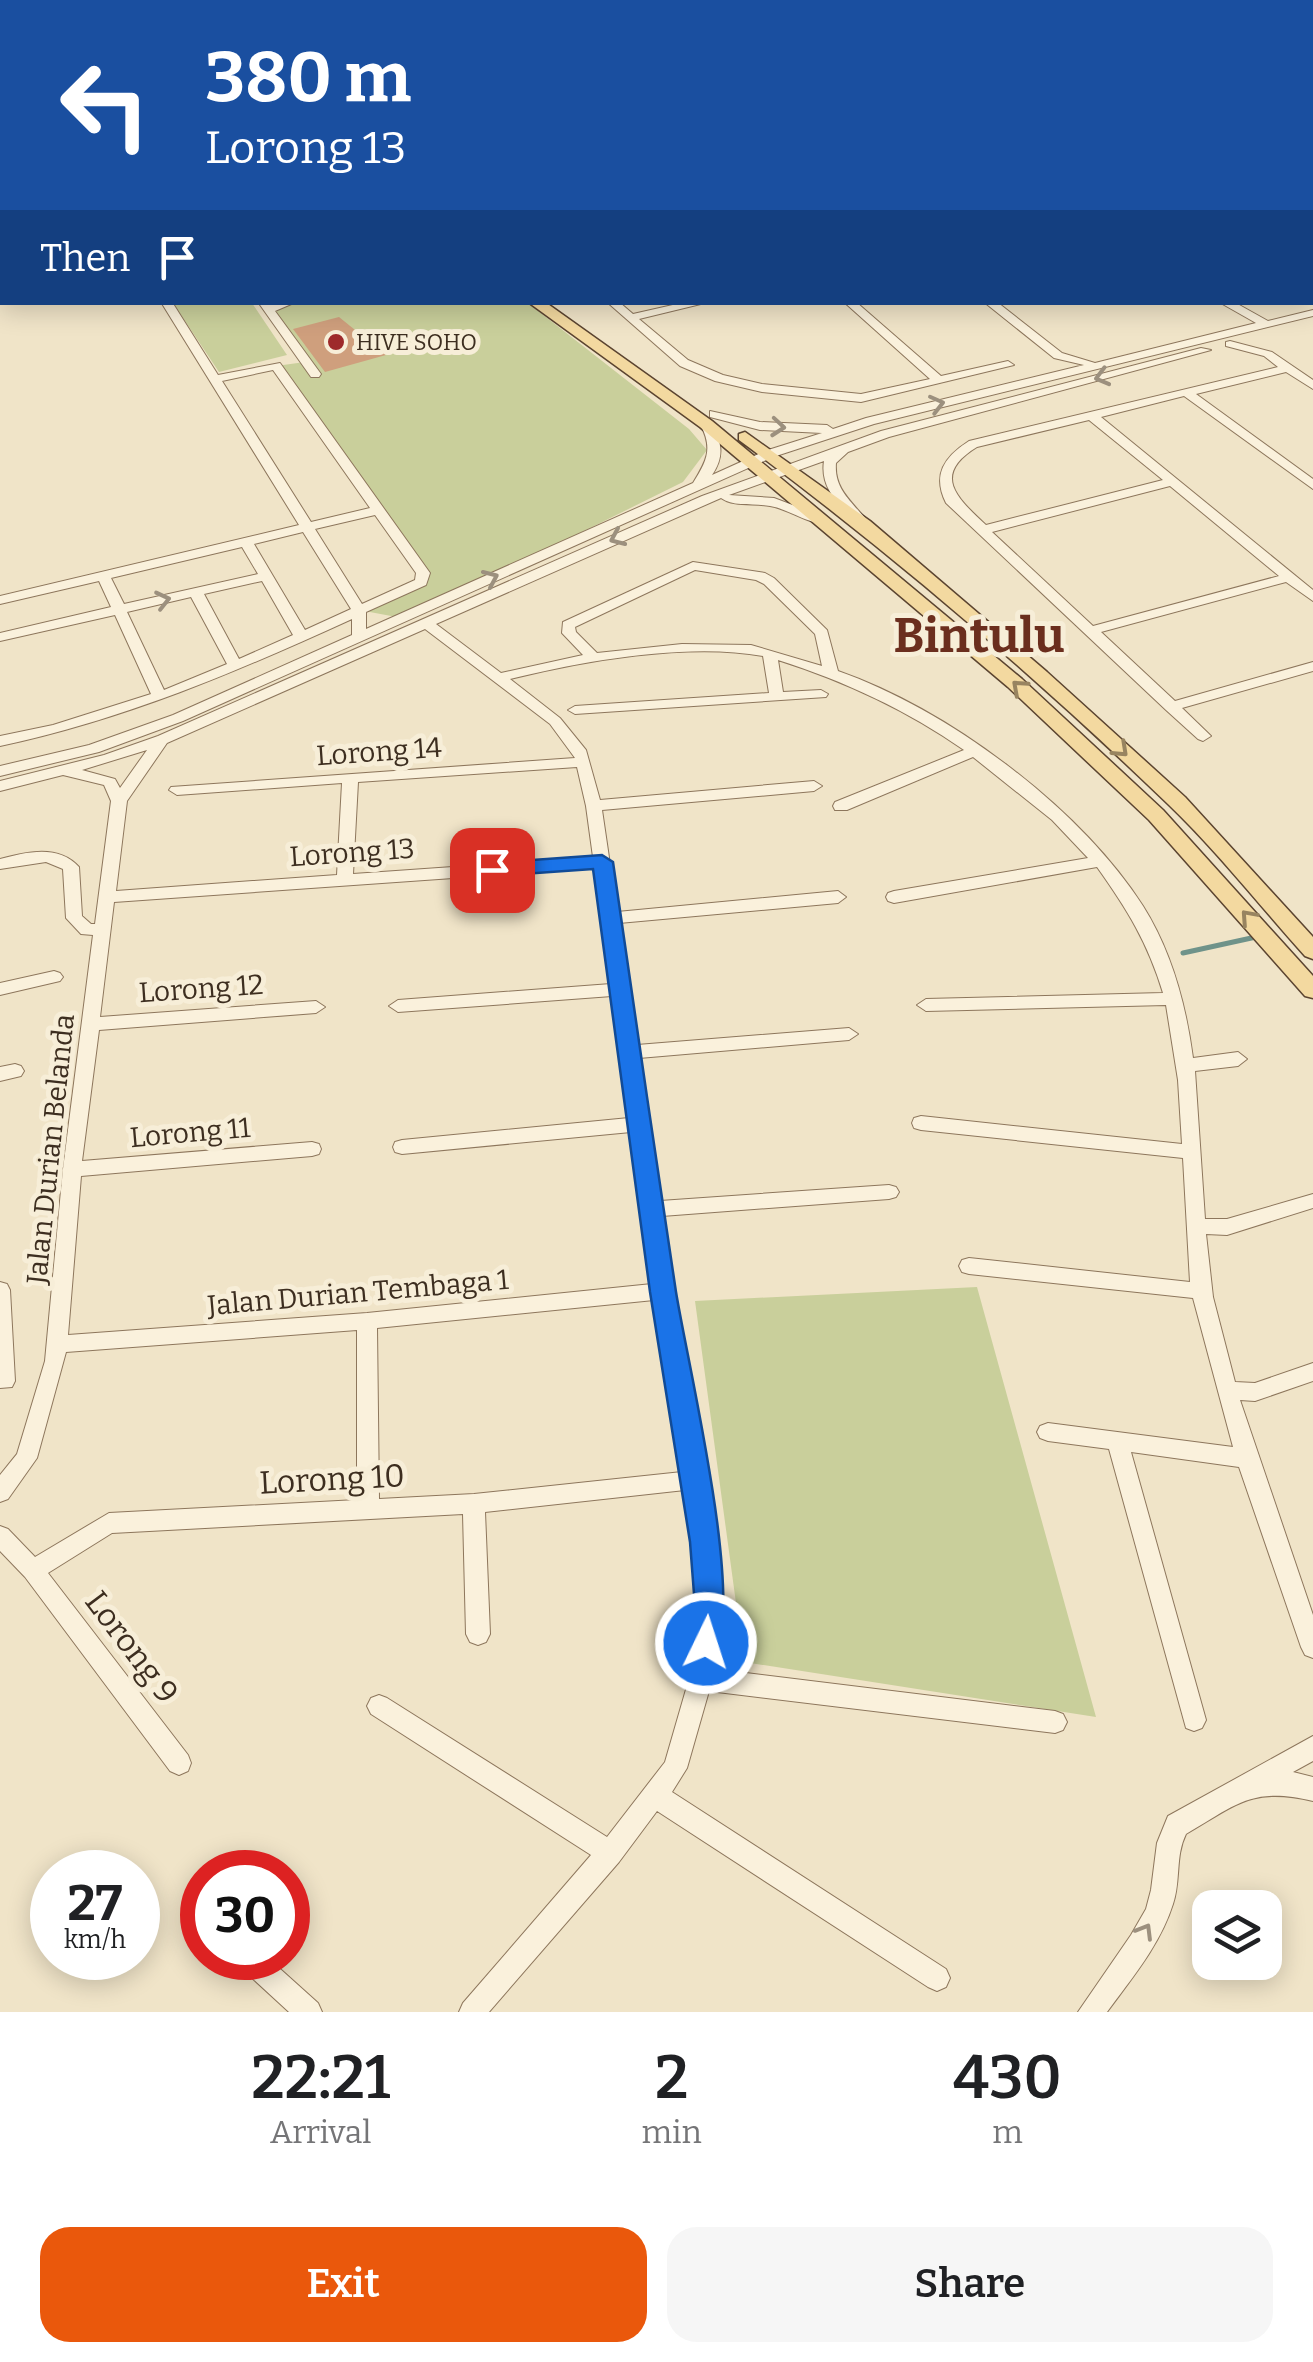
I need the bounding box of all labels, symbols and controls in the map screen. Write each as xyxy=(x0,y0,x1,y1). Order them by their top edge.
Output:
text: 380 m xyxy=(205,36,411,120)
icon: left xyxy=(40,40,170,170)
text: Lorong 13 xyxy=(205,121,406,175)
icon: arrive xyxy=(150,230,205,285)
text: Then xyxy=(40,235,130,281)
place label: HIVE SOHO xyxy=(356,329,477,356)
marker: HIVE SOHO xyxy=(325,331,347,353)
one-way arrow xyxy=(1094,366,1111,387)
one-way arrow xyxy=(928,394,945,415)
one-way arrow xyxy=(770,416,786,438)
one-way arrow xyxy=(609,526,627,546)
one-way arrow xyxy=(481,570,499,590)
one-way arrow xyxy=(154,591,171,612)
district label: Bintulu xyxy=(893,607,1065,665)
one-way arrow xyxy=(1012,680,1031,698)
street label: Lorong 14 xyxy=(315,731,443,772)
one-way arrow xyxy=(1109,739,1128,757)
pin xyxy=(450,828,535,913)
street label: Lorong 13 xyxy=(288,832,416,873)
icon: arrive xyxy=(465,843,520,898)
one-way arrow xyxy=(1242,910,1260,929)
street label: Lorong 12 xyxy=(138,968,264,1009)
street label: Jalan Durian Belanda xyxy=(20,1012,81,1287)
street label: Lorong 11 xyxy=(128,1111,252,1154)
street label: Jalan Durian Tembaga 1 xyxy=(205,1263,511,1322)
street label: Lorong 10 xyxy=(258,1456,406,1502)
street label: Lorong 9 xyxy=(77,1583,187,1711)
position arrow xyxy=(654,1591,758,1695)
speed limit sign: 30 xyxy=(180,1850,310,1980)
text: 27 xyxy=(68,1873,122,1933)
map controls xyxy=(1192,1890,1282,1980)
button: layers xyxy=(1192,1890,1282,1980)
one-way arrow xyxy=(1133,1924,1153,1942)
text: km/h xyxy=(64,1925,126,1955)
text: 22:21 xyxy=(251,2042,390,2114)
text: 2 xyxy=(655,2042,688,2114)
text: 430 xyxy=(953,2042,1062,2114)
text: Arrival xyxy=(270,2113,371,2151)
text: min xyxy=(642,2113,702,2151)
text: m xyxy=(992,2113,1023,2151)
button: Exit xyxy=(40,2227,647,2342)
button: Share xyxy=(667,2227,1273,2342)

